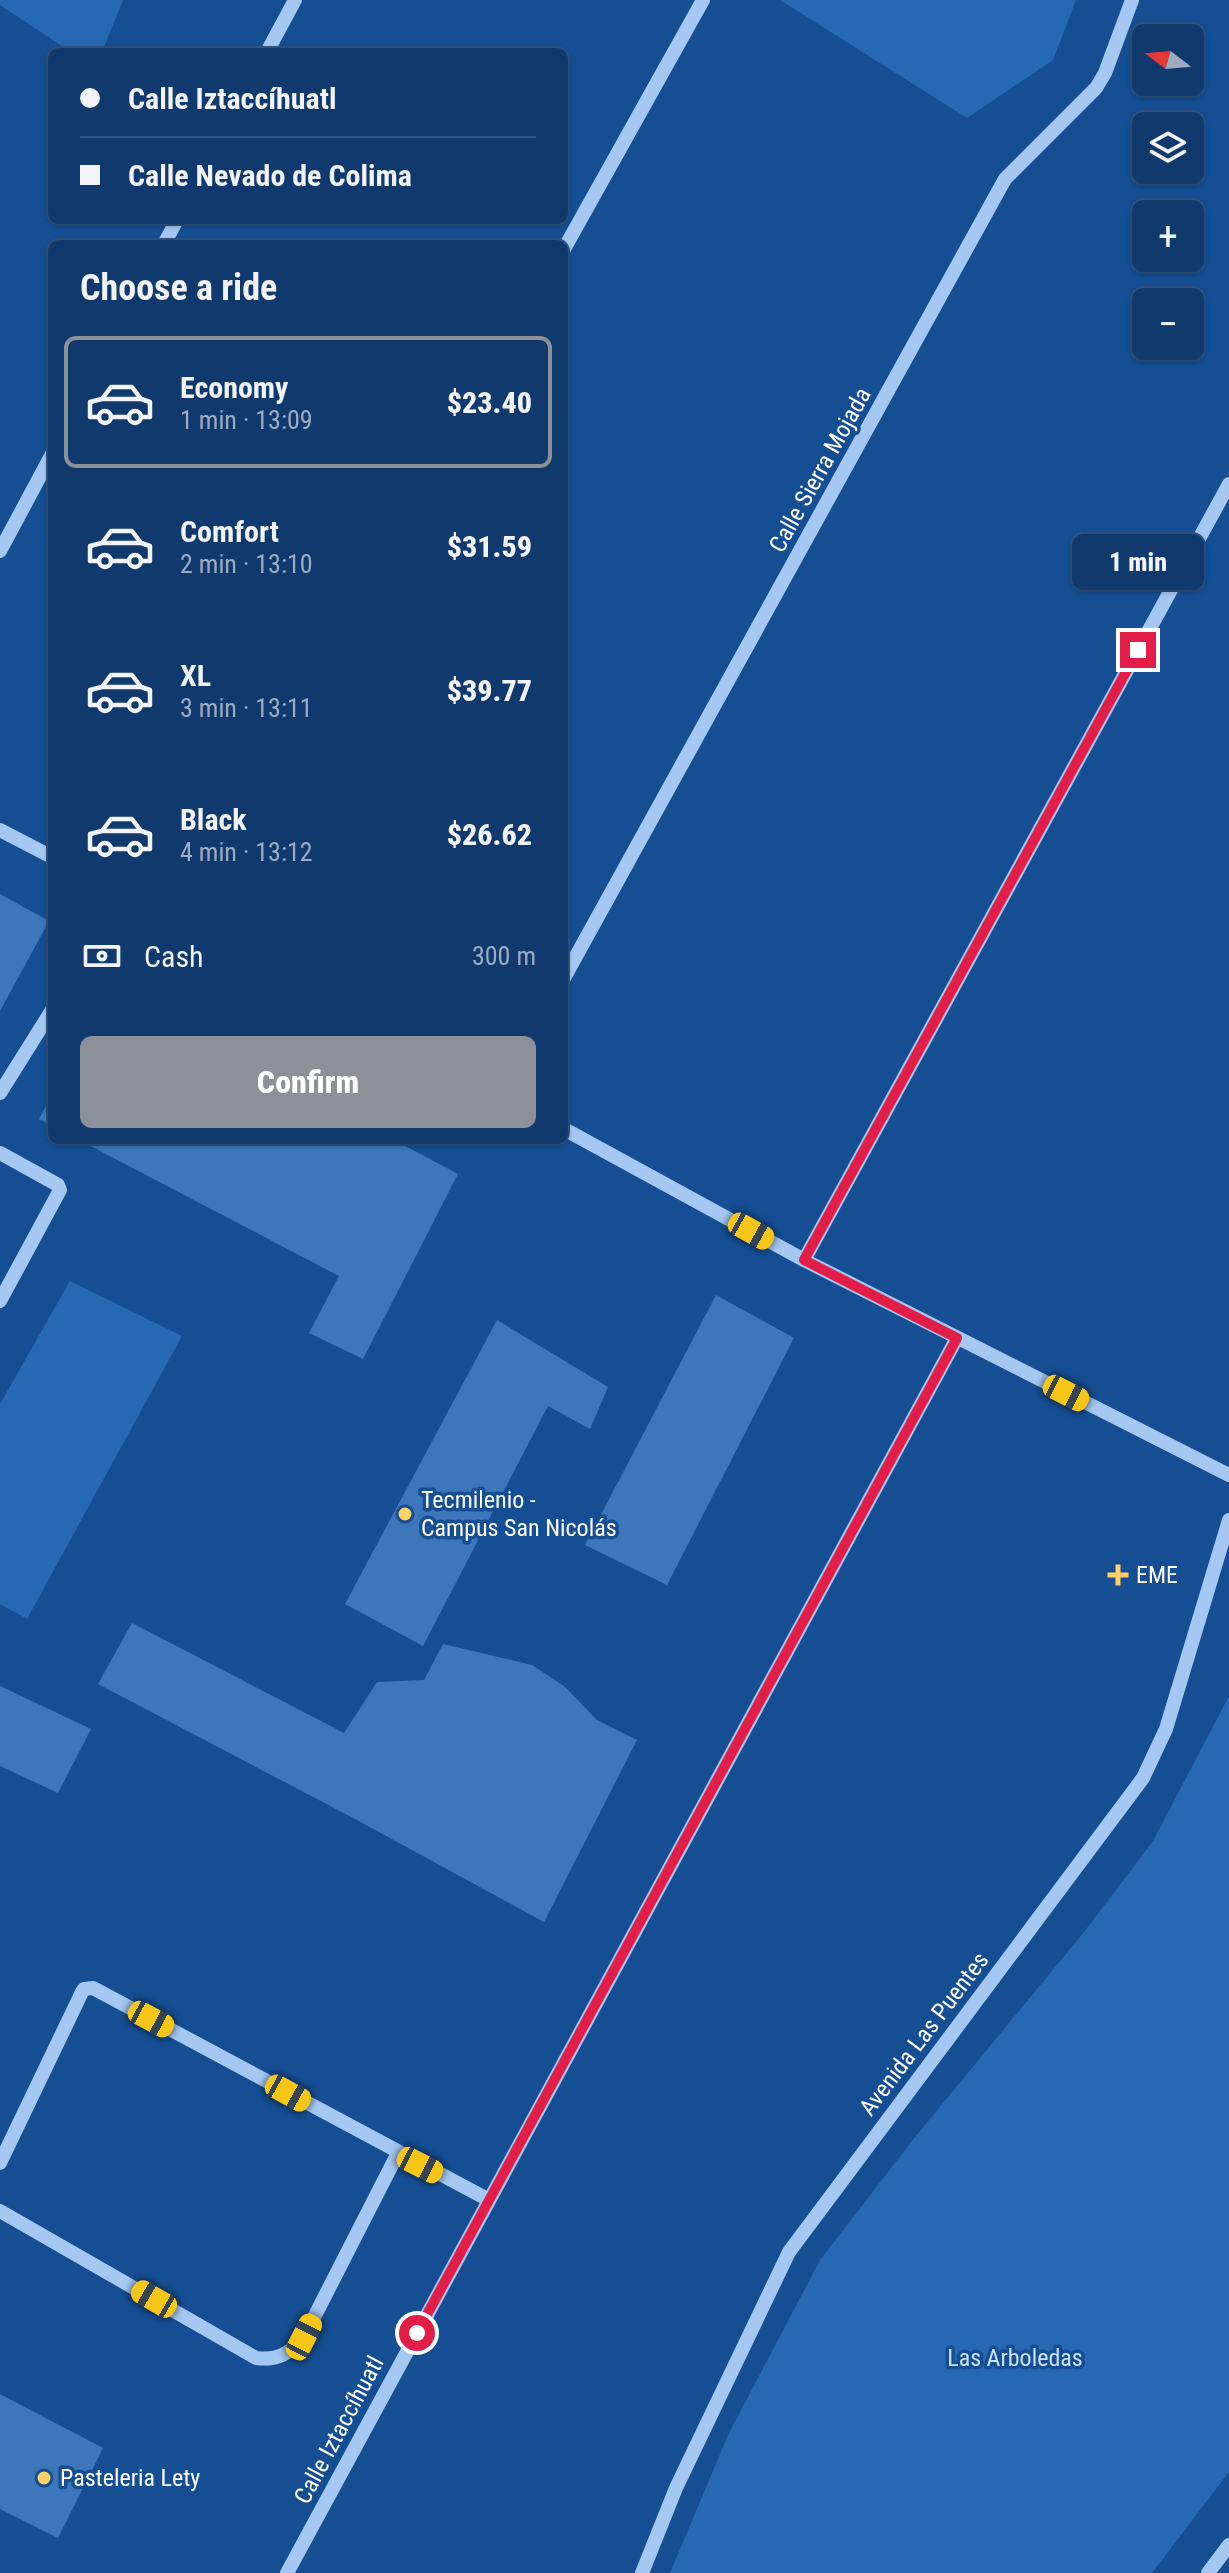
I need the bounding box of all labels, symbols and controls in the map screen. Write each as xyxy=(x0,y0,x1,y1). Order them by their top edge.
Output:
north arrow xyxy=(1132,24,1204,96)
map controls xyxy=(1132,24,1204,360)
text: Calle Iztaccíhuatl xyxy=(128,81,336,116)
button: layers xyxy=(1132,112,1204,184)
text: Calle Nevado de Colima xyxy=(128,158,412,193)
button: + xyxy=(1132,200,1204,272)
text: Choose a ride xyxy=(80,267,277,309)
button: − xyxy=(1132,288,1204,360)
icon: car xyxy=(84,366,156,438)
text: Economy xyxy=(180,370,288,405)
street label: Calle Sierra Mojada xyxy=(763,383,877,557)
text: $23.40 xyxy=(447,385,532,420)
text: 1 min · 13:09 xyxy=(180,405,313,435)
icon: car xyxy=(84,510,156,582)
text: Comfort xyxy=(180,514,279,549)
text: $31.59 xyxy=(447,529,532,564)
callout: 1 min xyxy=(1072,534,1204,590)
text: 1 min xyxy=(1109,547,1167,577)
text: 2 min · 13:10 xyxy=(180,549,313,579)
route end xyxy=(1120,632,1156,668)
icon: car xyxy=(84,654,156,726)
text: XL xyxy=(180,658,211,693)
text: $39.77 xyxy=(447,673,532,708)
text: 3 min · 13:11 xyxy=(180,693,313,723)
icon: car xyxy=(84,798,156,870)
text: Black xyxy=(180,802,247,837)
text: $26.62 xyxy=(447,817,532,852)
text: 4 min · 13:12 xyxy=(180,837,313,867)
icon: cash xyxy=(80,934,124,978)
text: Cash xyxy=(144,939,204,974)
text: 300 m xyxy=(472,941,536,971)
button: Confirm xyxy=(80,1036,536,1128)
car xyxy=(724,1209,778,1253)
car xyxy=(1039,1371,1093,1415)
place label: Tecmilenio - Campus San Nicolás xyxy=(421,1486,617,1542)
marker: Tecmilenio - Campus San Nicolás xyxy=(396,1505,414,1523)
place label: EME xyxy=(1136,1561,1178,1589)
marker: EME xyxy=(1107,1564,1129,1586)
street label: Avenida Las Puentes xyxy=(854,1947,994,2121)
car xyxy=(124,1997,178,2041)
car xyxy=(261,2071,315,2115)
car xyxy=(393,2143,447,2187)
car xyxy=(127,2277,181,2321)
car xyxy=(282,2310,326,2364)
route start xyxy=(399,2315,435,2351)
park label: Las Arboledas xyxy=(947,2344,1083,2372)
street label: Calle Iztaccíhuatl xyxy=(288,2351,390,2509)
place label: Pasteleria Lety xyxy=(60,2464,200,2492)
marker: Pasteleria Lety xyxy=(35,2469,53,2487)

